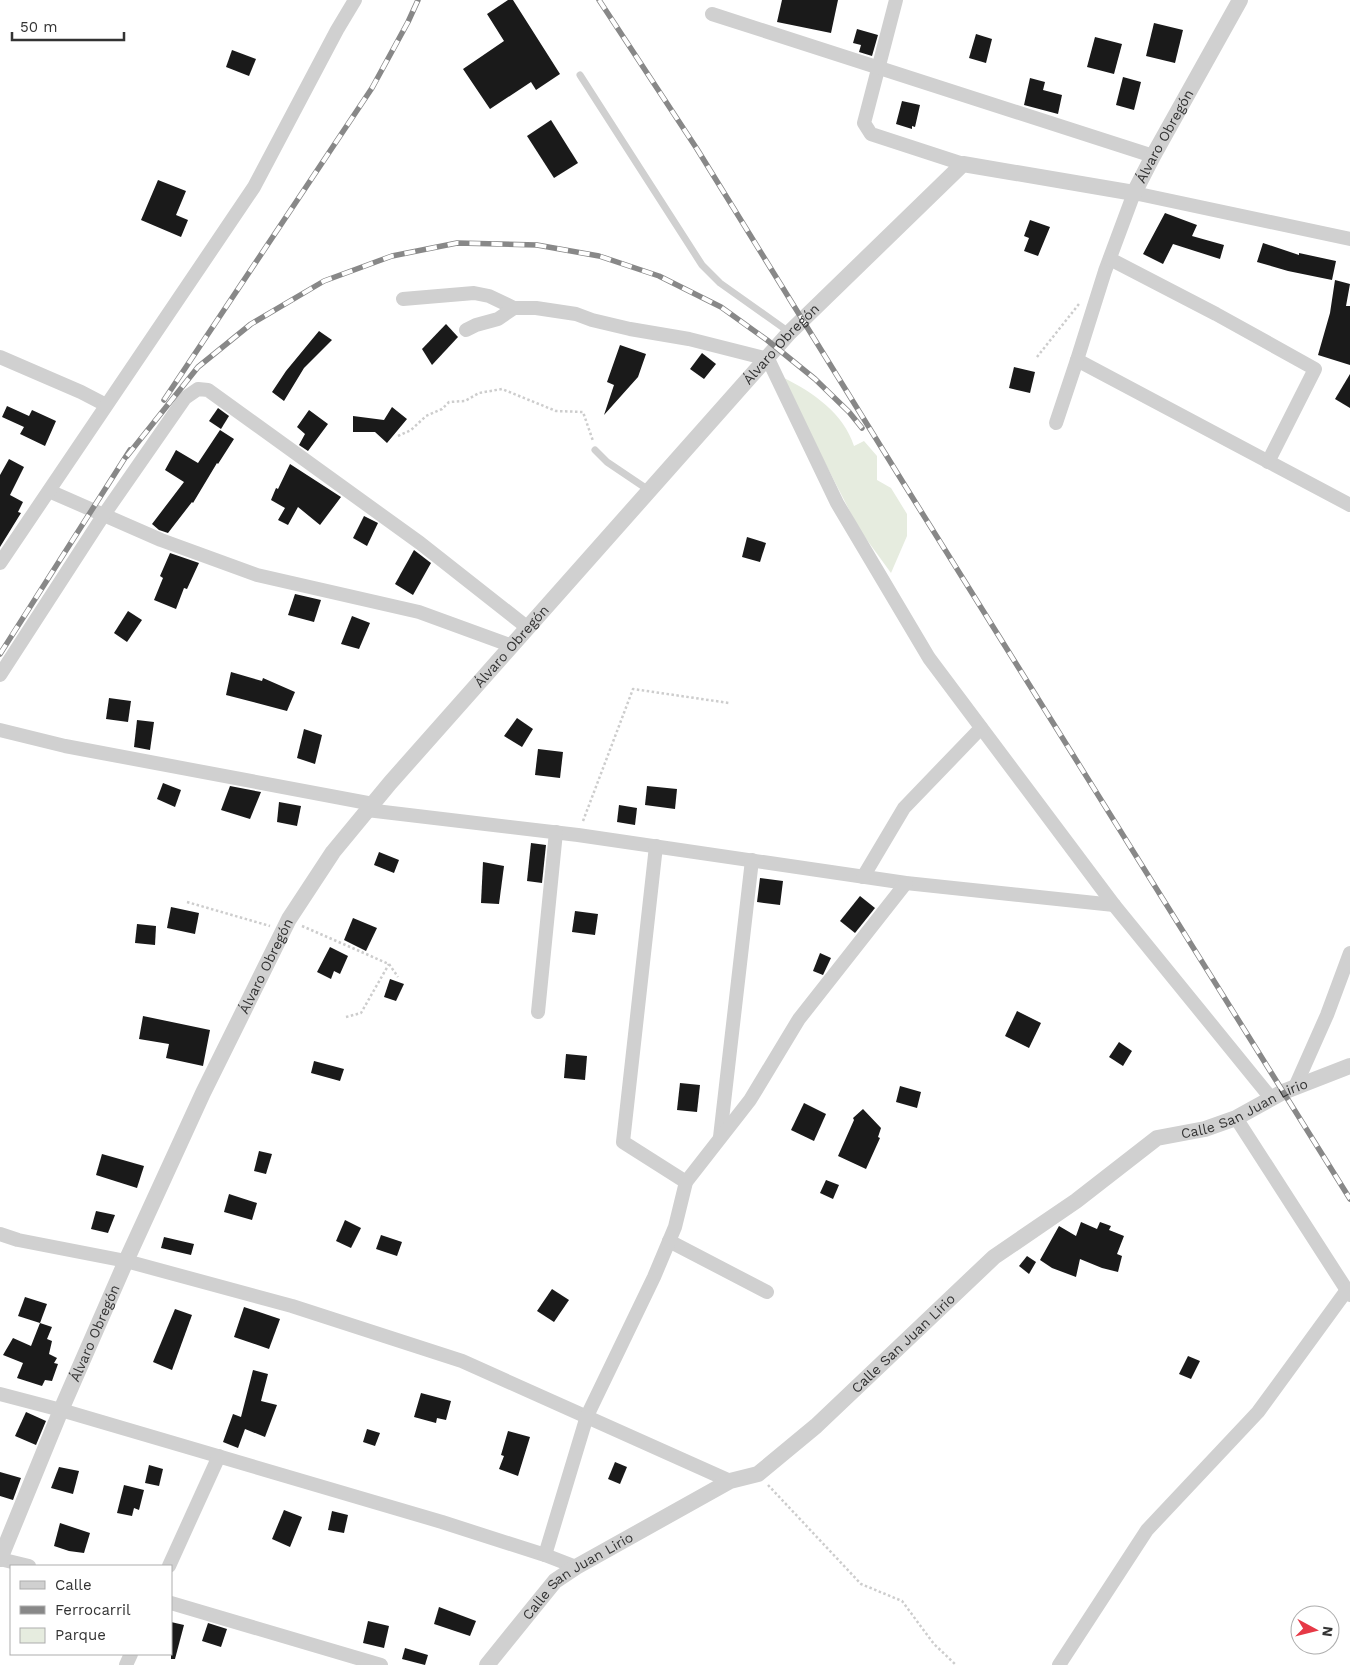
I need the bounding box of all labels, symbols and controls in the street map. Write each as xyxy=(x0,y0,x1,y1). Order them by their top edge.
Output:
scale bar xyxy=(12,10,125,42)
text: 50 m xyxy=(20,18,57,36)
street label: Álvaro Obregón xyxy=(1133,87,1197,186)
street label: Álvaro Obregón xyxy=(739,300,822,387)
street label: Álvaro Obregón xyxy=(471,602,552,690)
street label: Álvaro Obregón xyxy=(235,916,296,1016)
street label: Calle San Juan Lirio xyxy=(1180,1075,1310,1141)
street label: Álvaro Obregón xyxy=(66,1282,123,1384)
street label: Calle San Juan Lirio xyxy=(848,1290,958,1396)
street label: Calle San Juan Lirio xyxy=(519,1529,636,1623)
legend xyxy=(10,1565,172,1655)
text: Calle xyxy=(55,1576,92,1594)
text: Ferrocarril xyxy=(55,1601,131,1619)
north arrow xyxy=(1290,1605,1340,1655)
text: N xyxy=(1319,1625,1336,1638)
text: Parque xyxy=(55,1626,106,1644)

